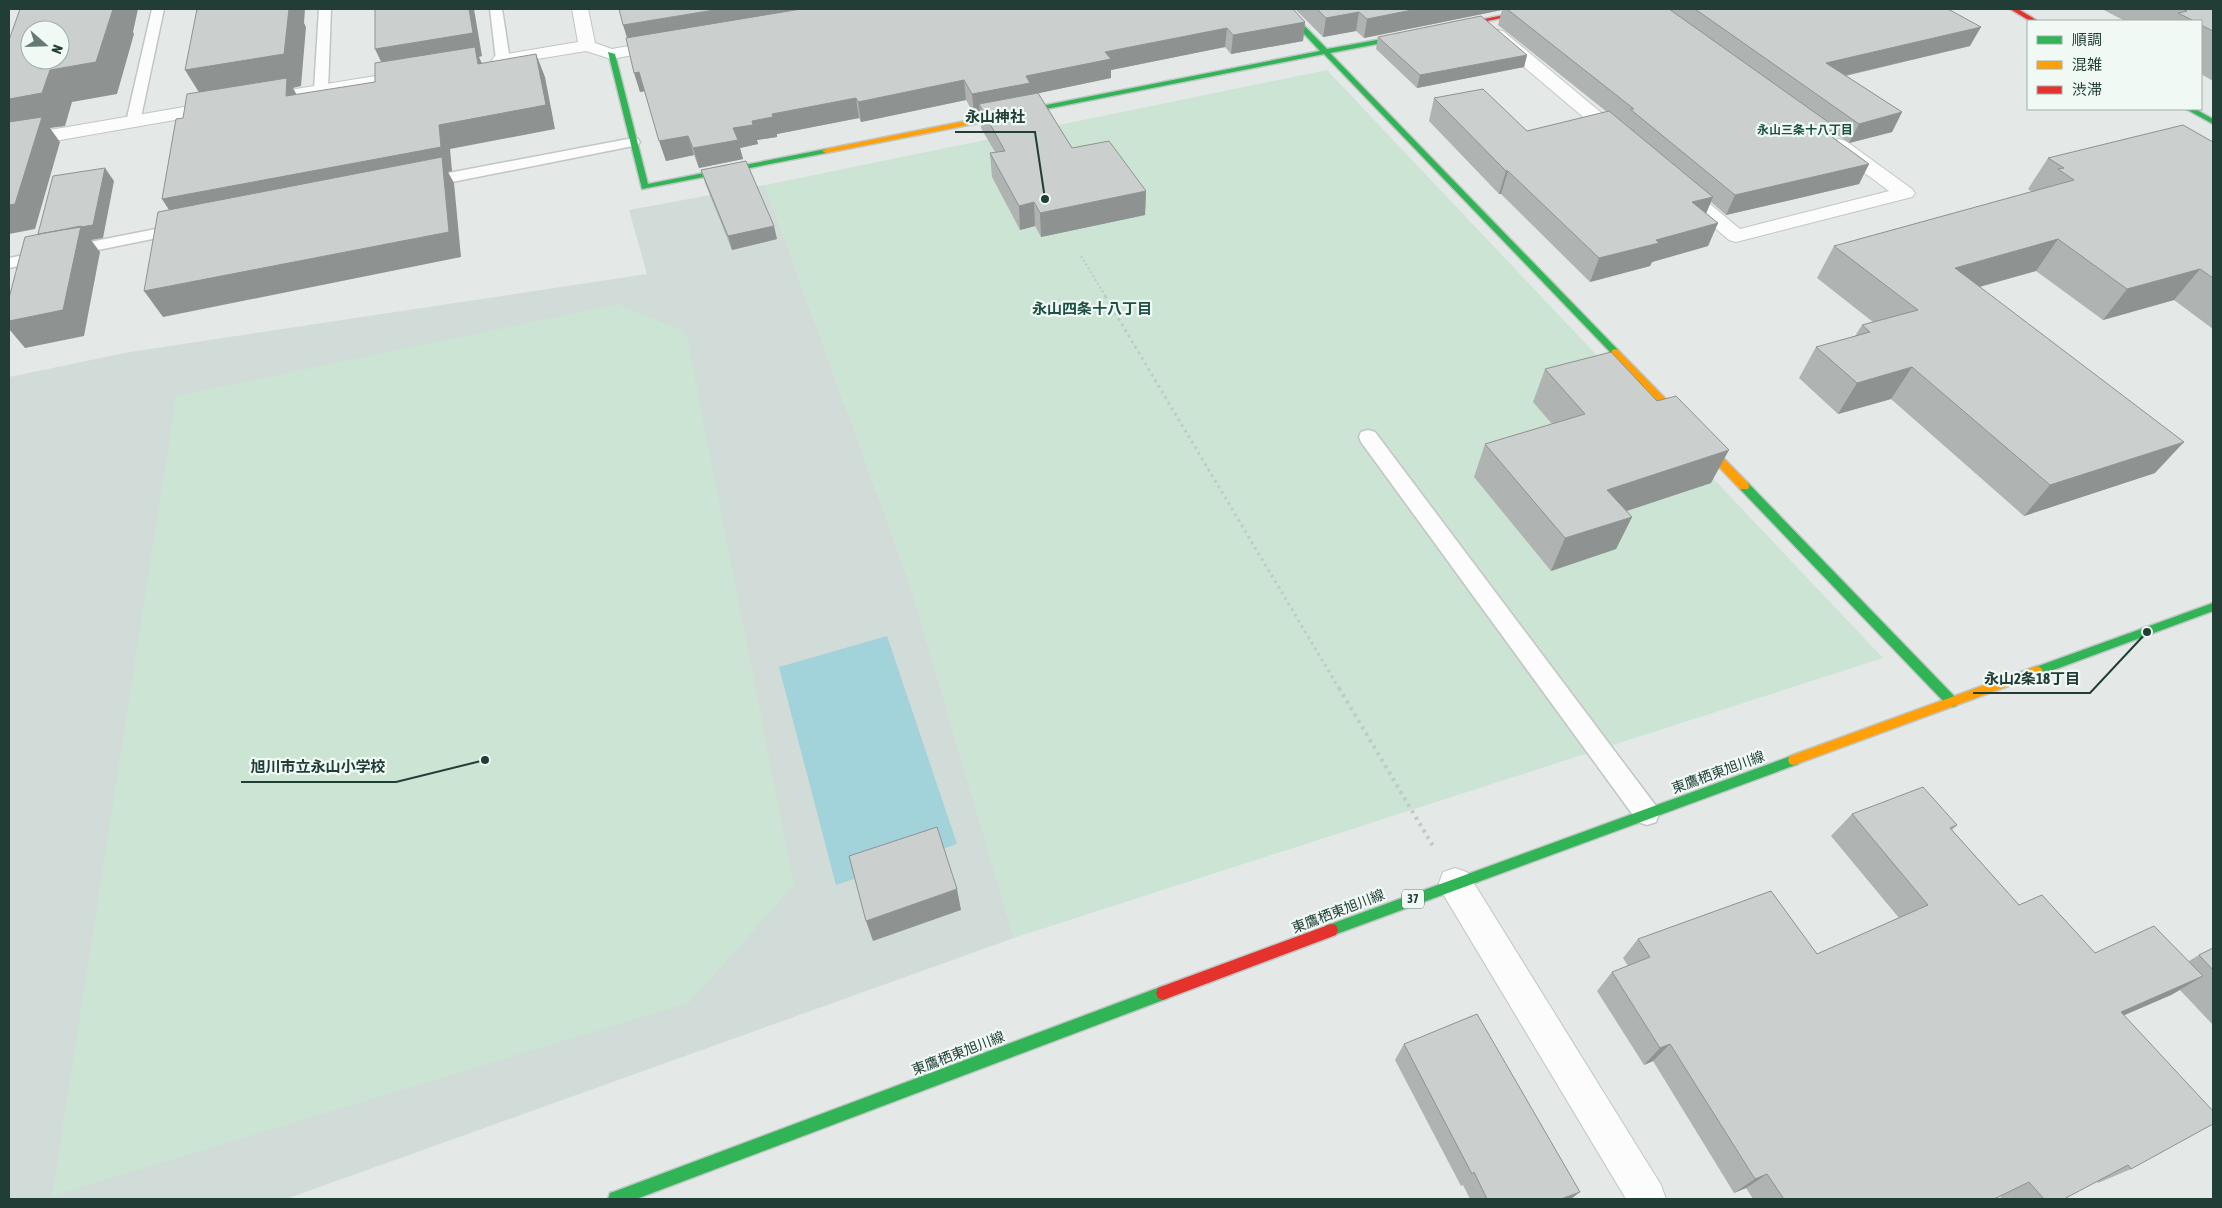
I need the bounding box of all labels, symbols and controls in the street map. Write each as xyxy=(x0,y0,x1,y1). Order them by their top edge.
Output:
north arrow xyxy=(20,20,70,70)
legend xyxy=(2027,20,2202,110)
text: 順調 xyxy=(2072,31,2102,48)
text: N xyxy=(48,43,66,56)
text: 混雑 xyxy=(2072,56,2102,73)
text: 渋滞 xyxy=(2072,81,2102,98)
callout: 永山神社 xyxy=(955,102,1035,132)
text: 永山神社 xyxy=(965,108,1025,125)
district label: 永山三条十八丁目 xyxy=(1757,123,1853,137)
district label: 永山四条十八丁目 xyxy=(1032,300,1152,317)
callout: 永山2条18丁目 xyxy=(1973,663,2090,693)
text: 永山2条18丁目 xyxy=(1984,670,2080,687)
street label: 東鷹栖東旭川線 xyxy=(1669,748,1767,796)
callout: 旭川市立永山小学校 xyxy=(241,752,396,782)
text: 旭川市立永山小学校 xyxy=(250,758,386,775)
street label: 東鷹栖東旭川線 xyxy=(1289,886,1387,936)
road number: 37 xyxy=(1402,890,1424,909)
street label: 東鷹栖東旭川線 xyxy=(909,1028,1007,1078)

